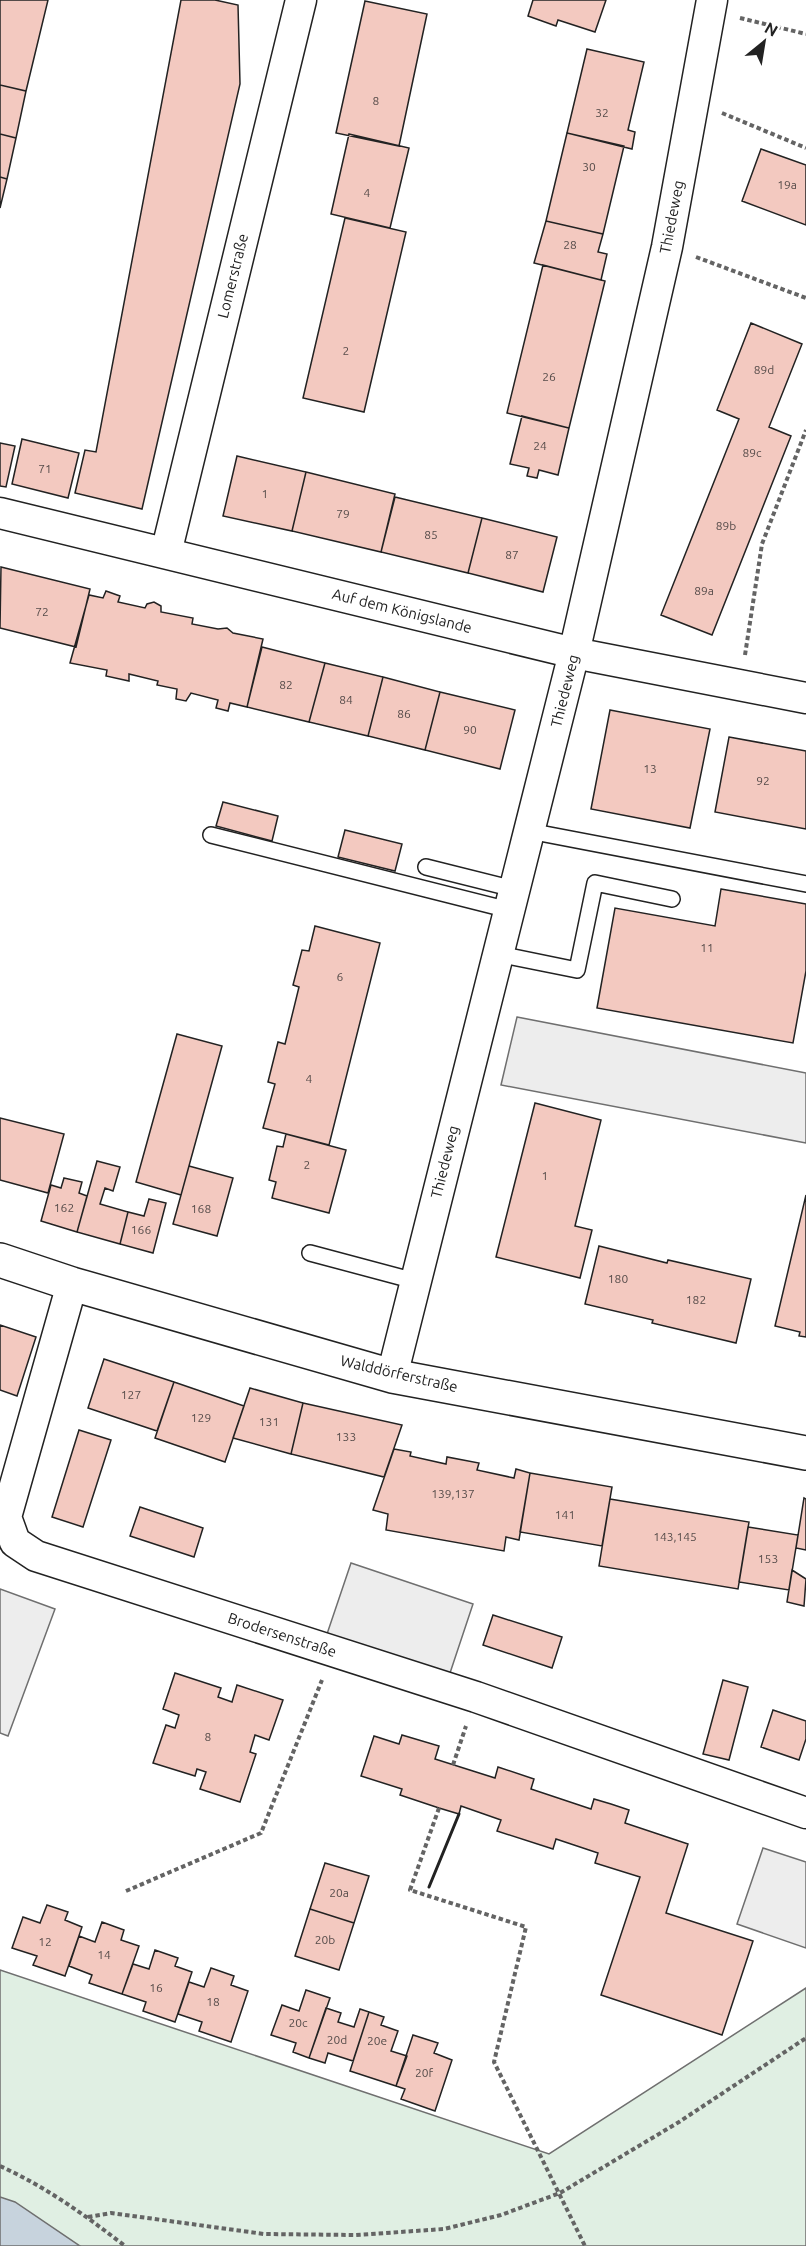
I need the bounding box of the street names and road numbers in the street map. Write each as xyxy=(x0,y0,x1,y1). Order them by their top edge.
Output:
street label: Thiedeweg xyxy=(656,179,687,255)
street label: Lomerstraße xyxy=(214,232,251,320)
street label: Auf dem Königslande xyxy=(331,585,474,636)
street label: Thiedeweg xyxy=(547,653,582,729)
street label: Thiedeweg xyxy=(427,1124,462,1200)
street label: Walddörferstraße xyxy=(339,1352,459,1395)
street label: Brodersenstraße xyxy=(226,1609,339,1660)

